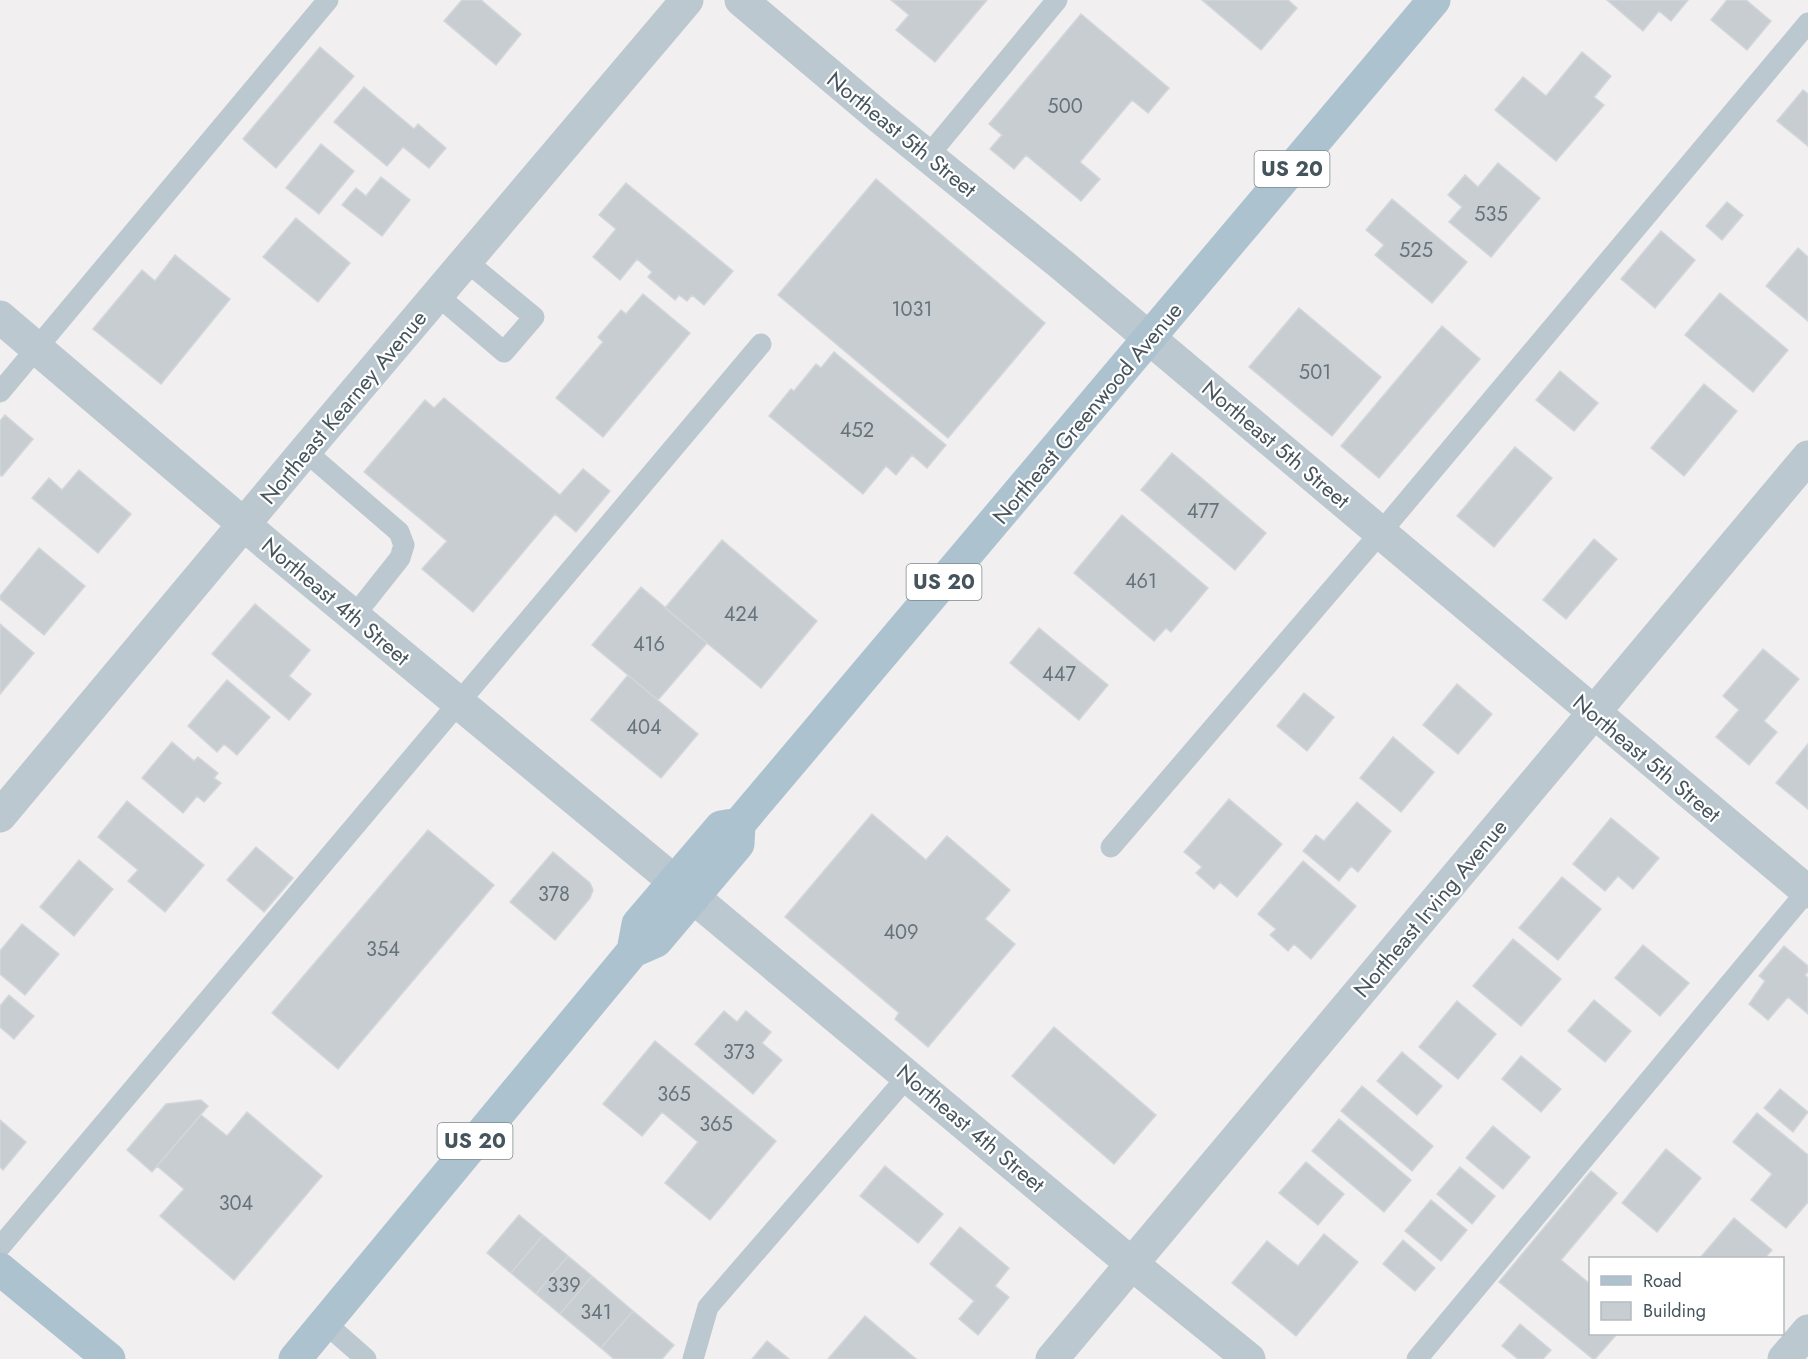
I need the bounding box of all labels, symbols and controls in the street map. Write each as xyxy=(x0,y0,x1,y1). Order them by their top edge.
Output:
street label: Northeast 5th Street xyxy=(820,64,984,205)
house number: 500 xyxy=(1047,92,1083,121)
road number: US 20 xyxy=(1254,151,1330,187)
house number: 535 xyxy=(1474,200,1508,229)
house number: 525 xyxy=(1399,236,1433,265)
house number: 1031 xyxy=(892,295,932,324)
street label: Northeast Greenwood Avenue xyxy=(984,295,1190,531)
street label: Northeast Kearney Avenue xyxy=(252,303,434,511)
house number: 501 xyxy=(1299,358,1331,387)
street label: Northeast 5th Street xyxy=(1195,372,1357,516)
house number: 452 xyxy=(840,416,874,445)
house number: 477 xyxy=(1187,497,1220,526)
street label: Northeast 4th Street xyxy=(255,529,418,673)
road number: US 20 xyxy=(906,564,982,600)
house number: 461 xyxy=(1125,567,1157,596)
house number: 424 xyxy=(724,600,759,629)
house number: 416 xyxy=(633,630,665,659)
house number: 447 xyxy=(1042,660,1076,689)
street label: Northeast 5th Street xyxy=(1566,686,1728,830)
house number: 404 xyxy=(626,713,662,742)
street label: Northeast Irving Avenue xyxy=(1346,812,1514,1004)
house number: 378 xyxy=(538,880,570,909)
house number: 409 xyxy=(883,918,919,947)
house number: 354 xyxy=(366,935,400,964)
house number: 373 xyxy=(723,1038,755,1067)
street label: Northeast 4th Street xyxy=(890,1056,1053,1200)
house number: 365 xyxy=(657,1080,691,1109)
house number: 365 xyxy=(699,1110,733,1139)
road number: US 20 xyxy=(438,1123,512,1159)
house number: 304 xyxy=(219,1189,254,1218)
legend xyxy=(1589,1257,1784,1335)
text: Road xyxy=(1643,1268,1682,1294)
house number: 339 xyxy=(547,1271,581,1300)
house number: 341 xyxy=(580,1298,612,1327)
text: Building xyxy=(1643,1298,1706,1324)

